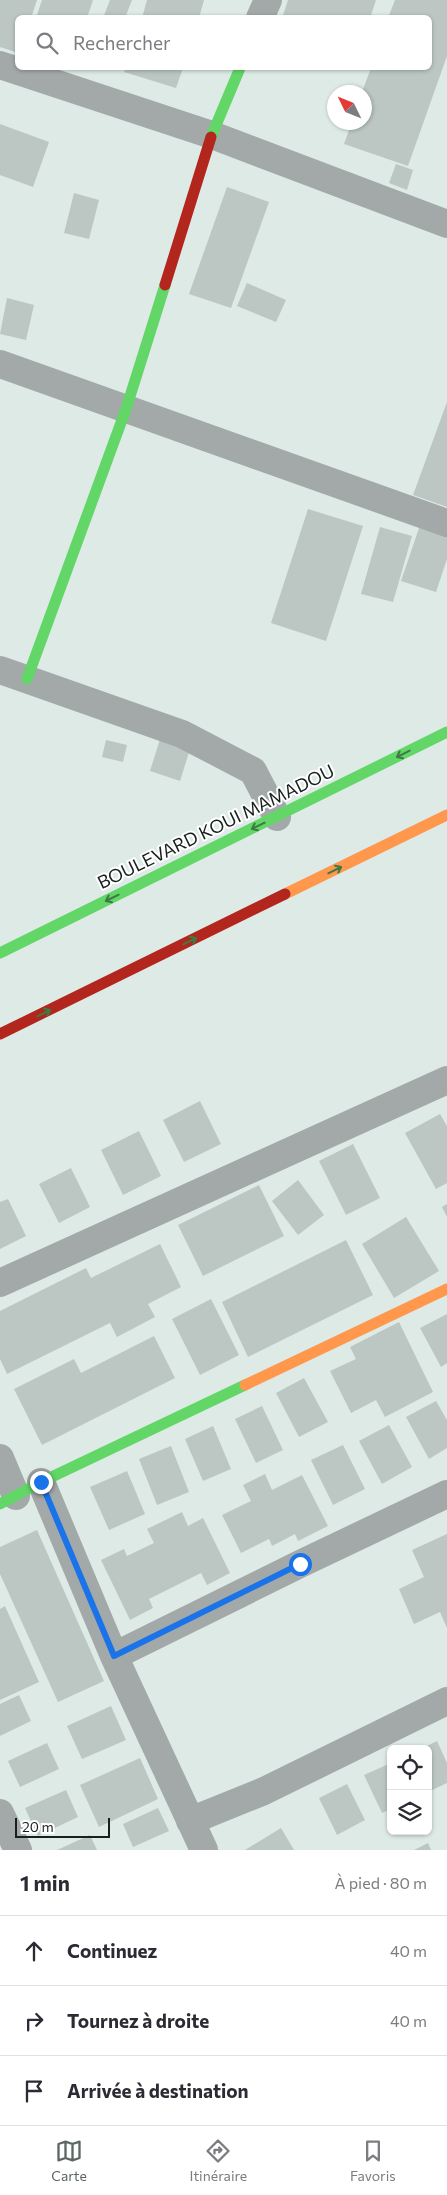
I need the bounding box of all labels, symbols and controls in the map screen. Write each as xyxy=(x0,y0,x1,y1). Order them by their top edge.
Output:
search box xyxy=(15,15,432,70)
icon: search xyxy=(33,29,61,57)
text: Rechercher xyxy=(73,31,171,54)
north arrow xyxy=(327,85,372,130)
one-way arrow xyxy=(396,749,411,759)
street label: BOULEVARD KOUI MAMADOU xyxy=(93,759,338,893)
one-way arrow xyxy=(251,822,266,831)
one-way arrow xyxy=(328,864,343,874)
one-way arrow xyxy=(105,894,120,903)
one-way arrow xyxy=(182,936,197,946)
one-way arrow xyxy=(36,1008,51,1017)
route end xyxy=(30,1471,53,1494)
route start xyxy=(289,1553,312,1576)
map controls xyxy=(387,1745,432,1835)
button: locate xyxy=(387,1745,432,1790)
button: layers xyxy=(387,1790,432,1835)
scale bar xyxy=(15,1815,110,1838)
text: 20 m xyxy=(22,1818,54,1835)
text: 1 min xyxy=(20,1870,70,1895)
text: À pied · 80 m xyxy=(335,1873,427,1892)
icon: ahead xyxy=(20,1937,48,1965)
text: Continuez xyxy=(67,1939,157,1962)
text: 40 m xyxy=(390,1941,427,1960)
icon: right xyxy=(20,2007,48,2035)
text: Tournez à droite xyxy=(67,2009,209,2032)
text: 40 m xyxy=(390,2011,427,2030)
icon: arrive xyxy=(20,2077,48,2105)
text: Arrivée à destination xyxy=(67,2079,249,2102)
tab: Carte xyxy=(51,2137,87,2184)
tab: Itinéraire xyxy=(189,2137,247,2184)
tab: Favoris xyxy=(350,2137,396,2184)

